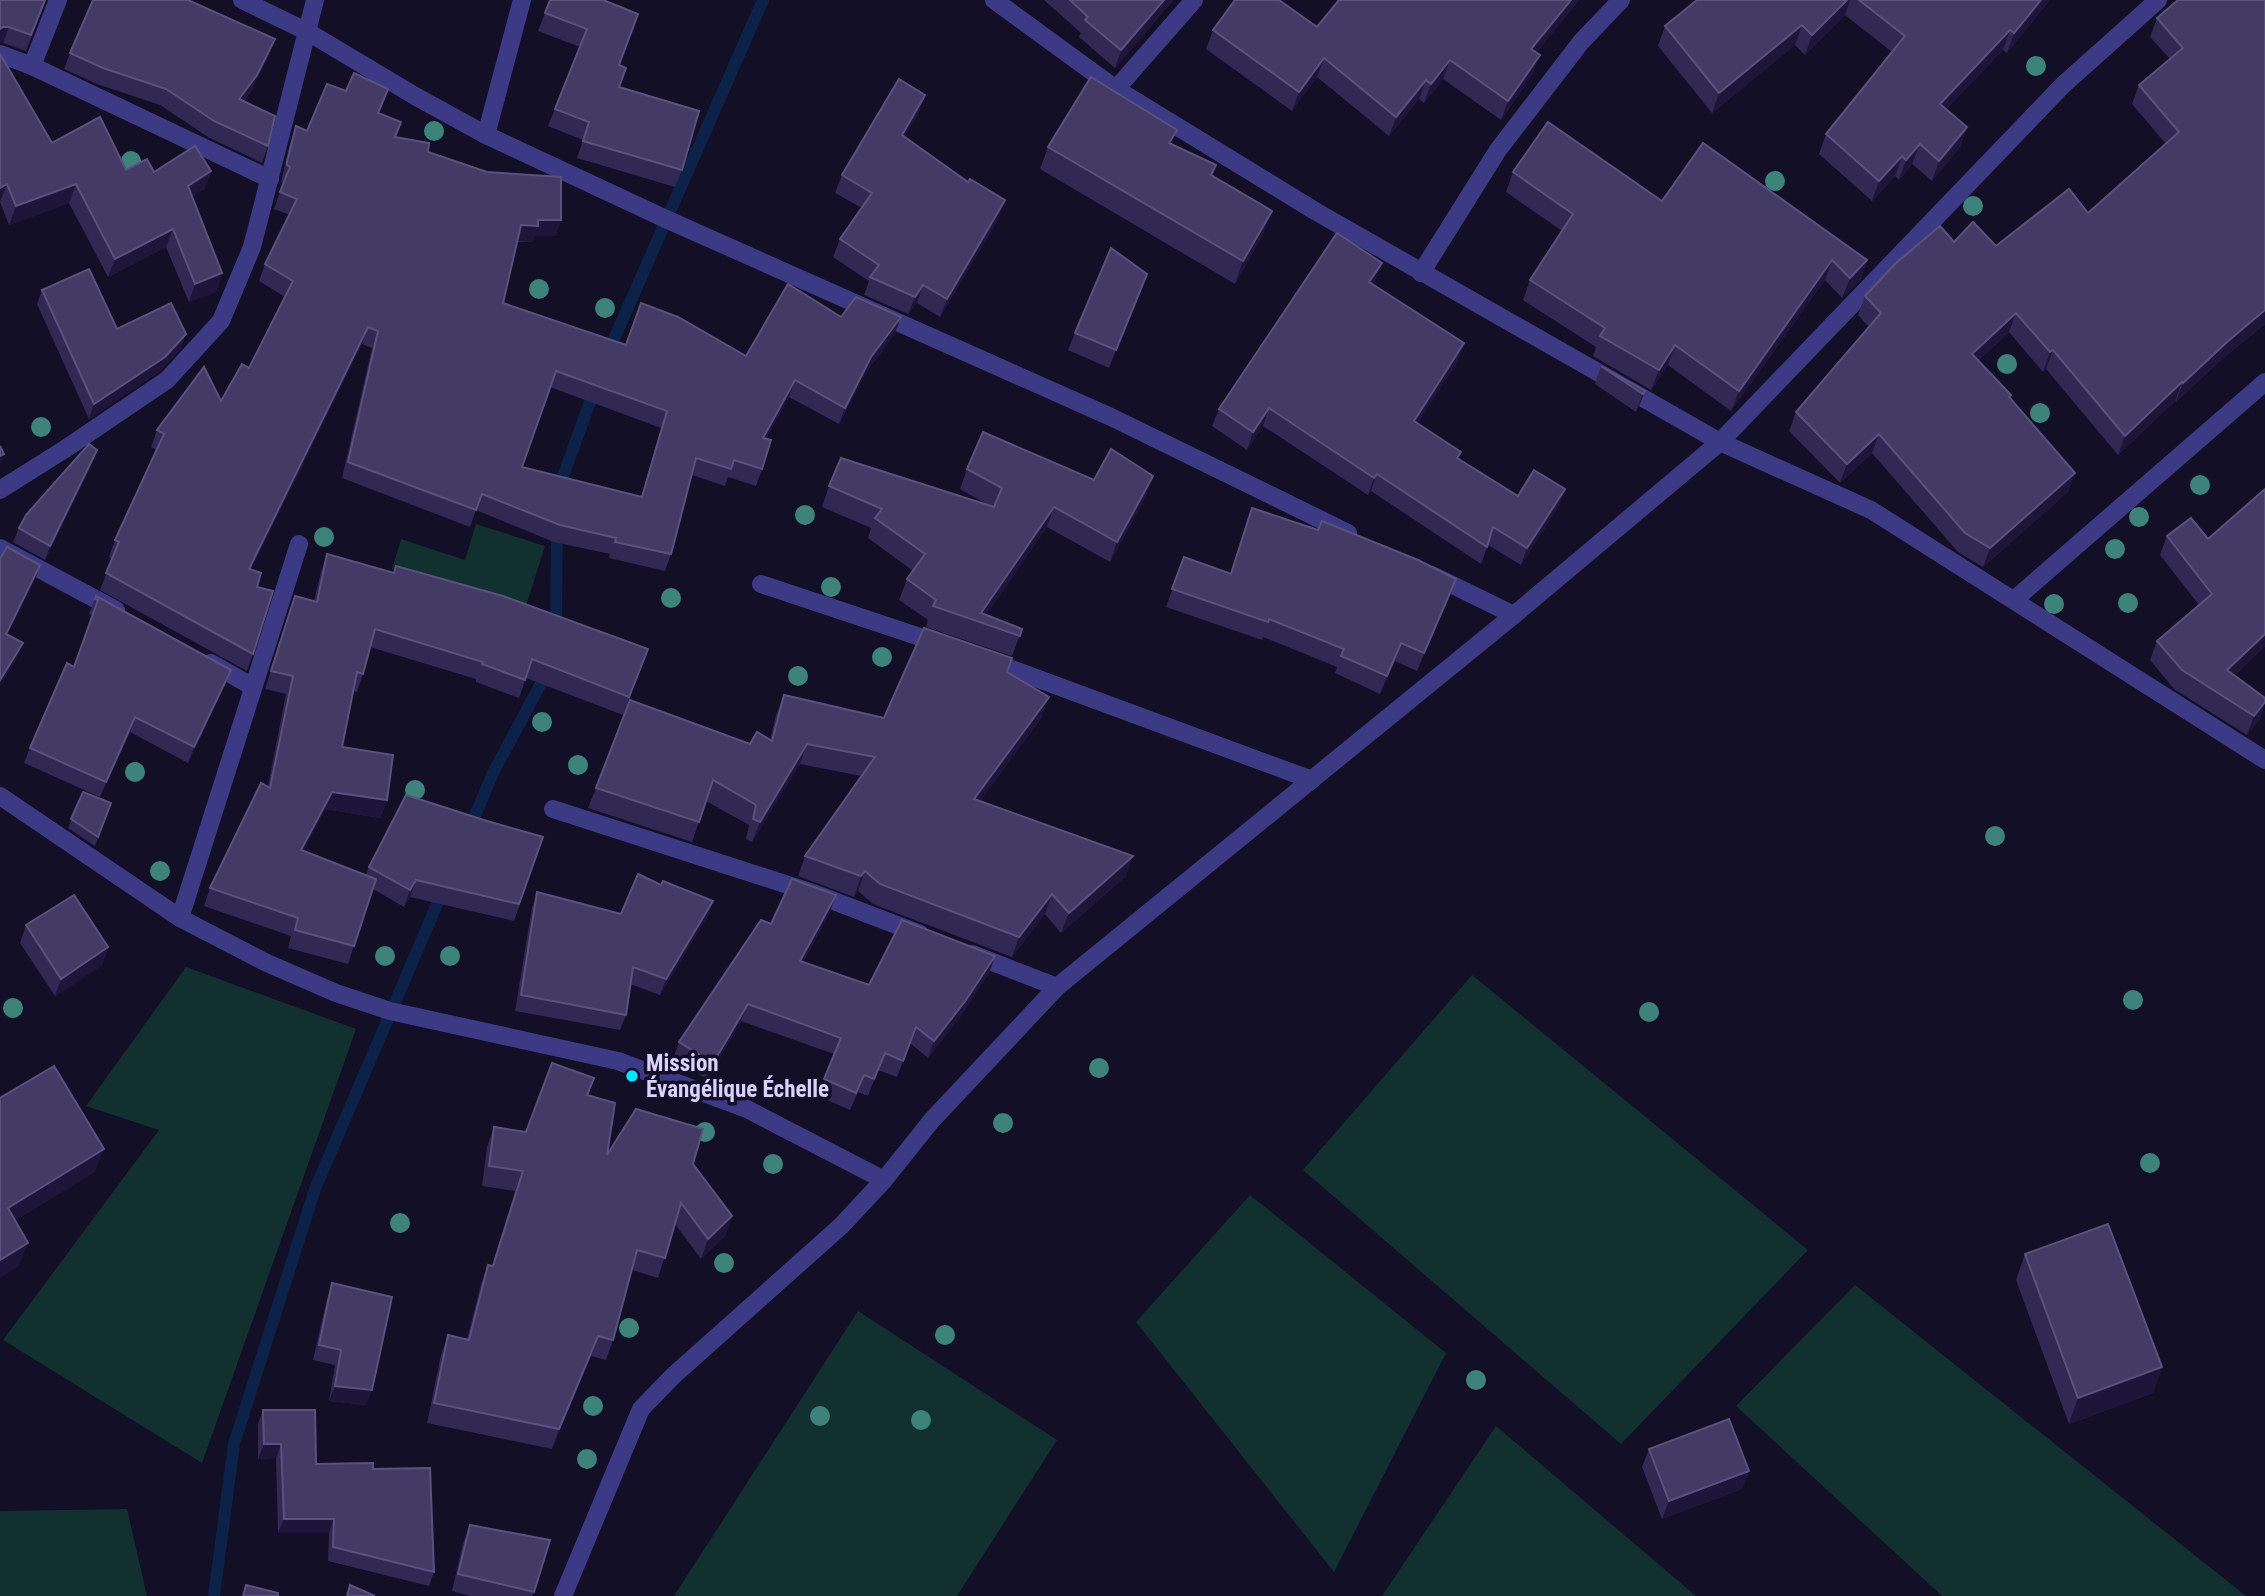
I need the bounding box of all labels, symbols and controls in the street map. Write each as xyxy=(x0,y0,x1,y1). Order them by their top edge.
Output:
place label: Mission Évangélique Échelle xyxy=(646,1050,829,1103)
marker: Mission Évangélique Échelle xyxy=(624,1068,640,1084)

